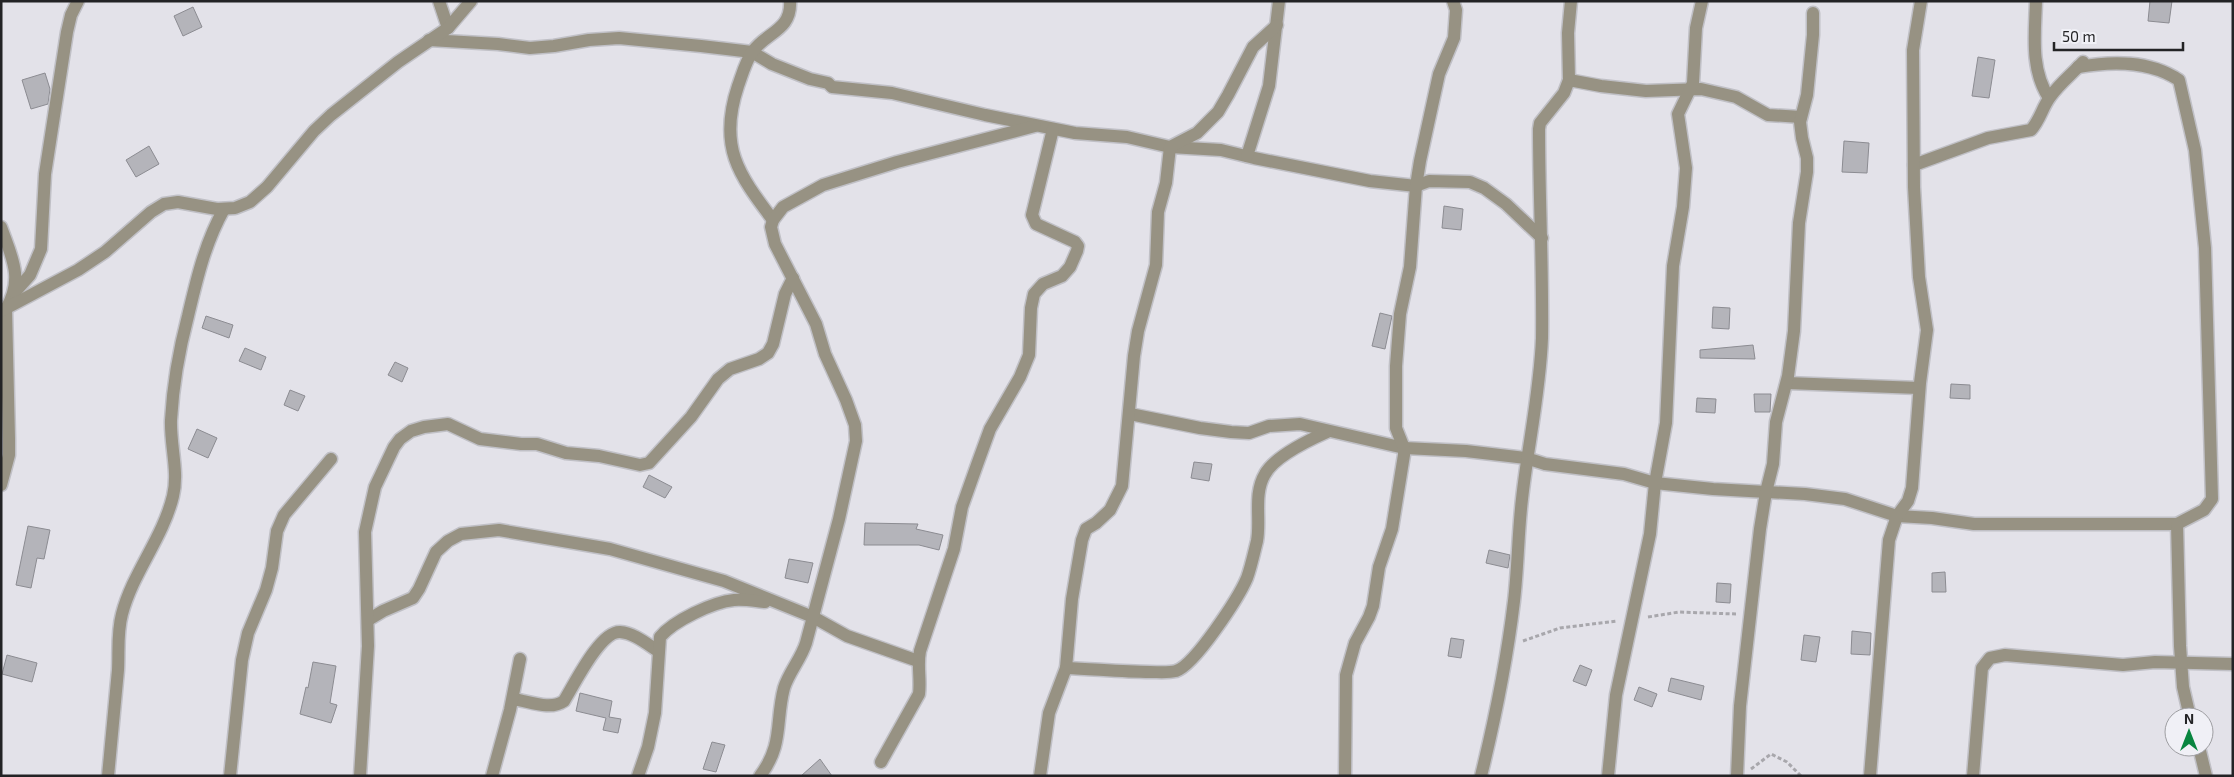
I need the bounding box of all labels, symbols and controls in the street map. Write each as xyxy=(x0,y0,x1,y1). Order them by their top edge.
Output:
scale bar xyxy=(2054,20,2183,52)
text: 50 m xyxy=(2062,27,2096,45)
north arrow xyxy=(2164,707,2214,757)
text: N xyxy=(2184,710,2194,727)

